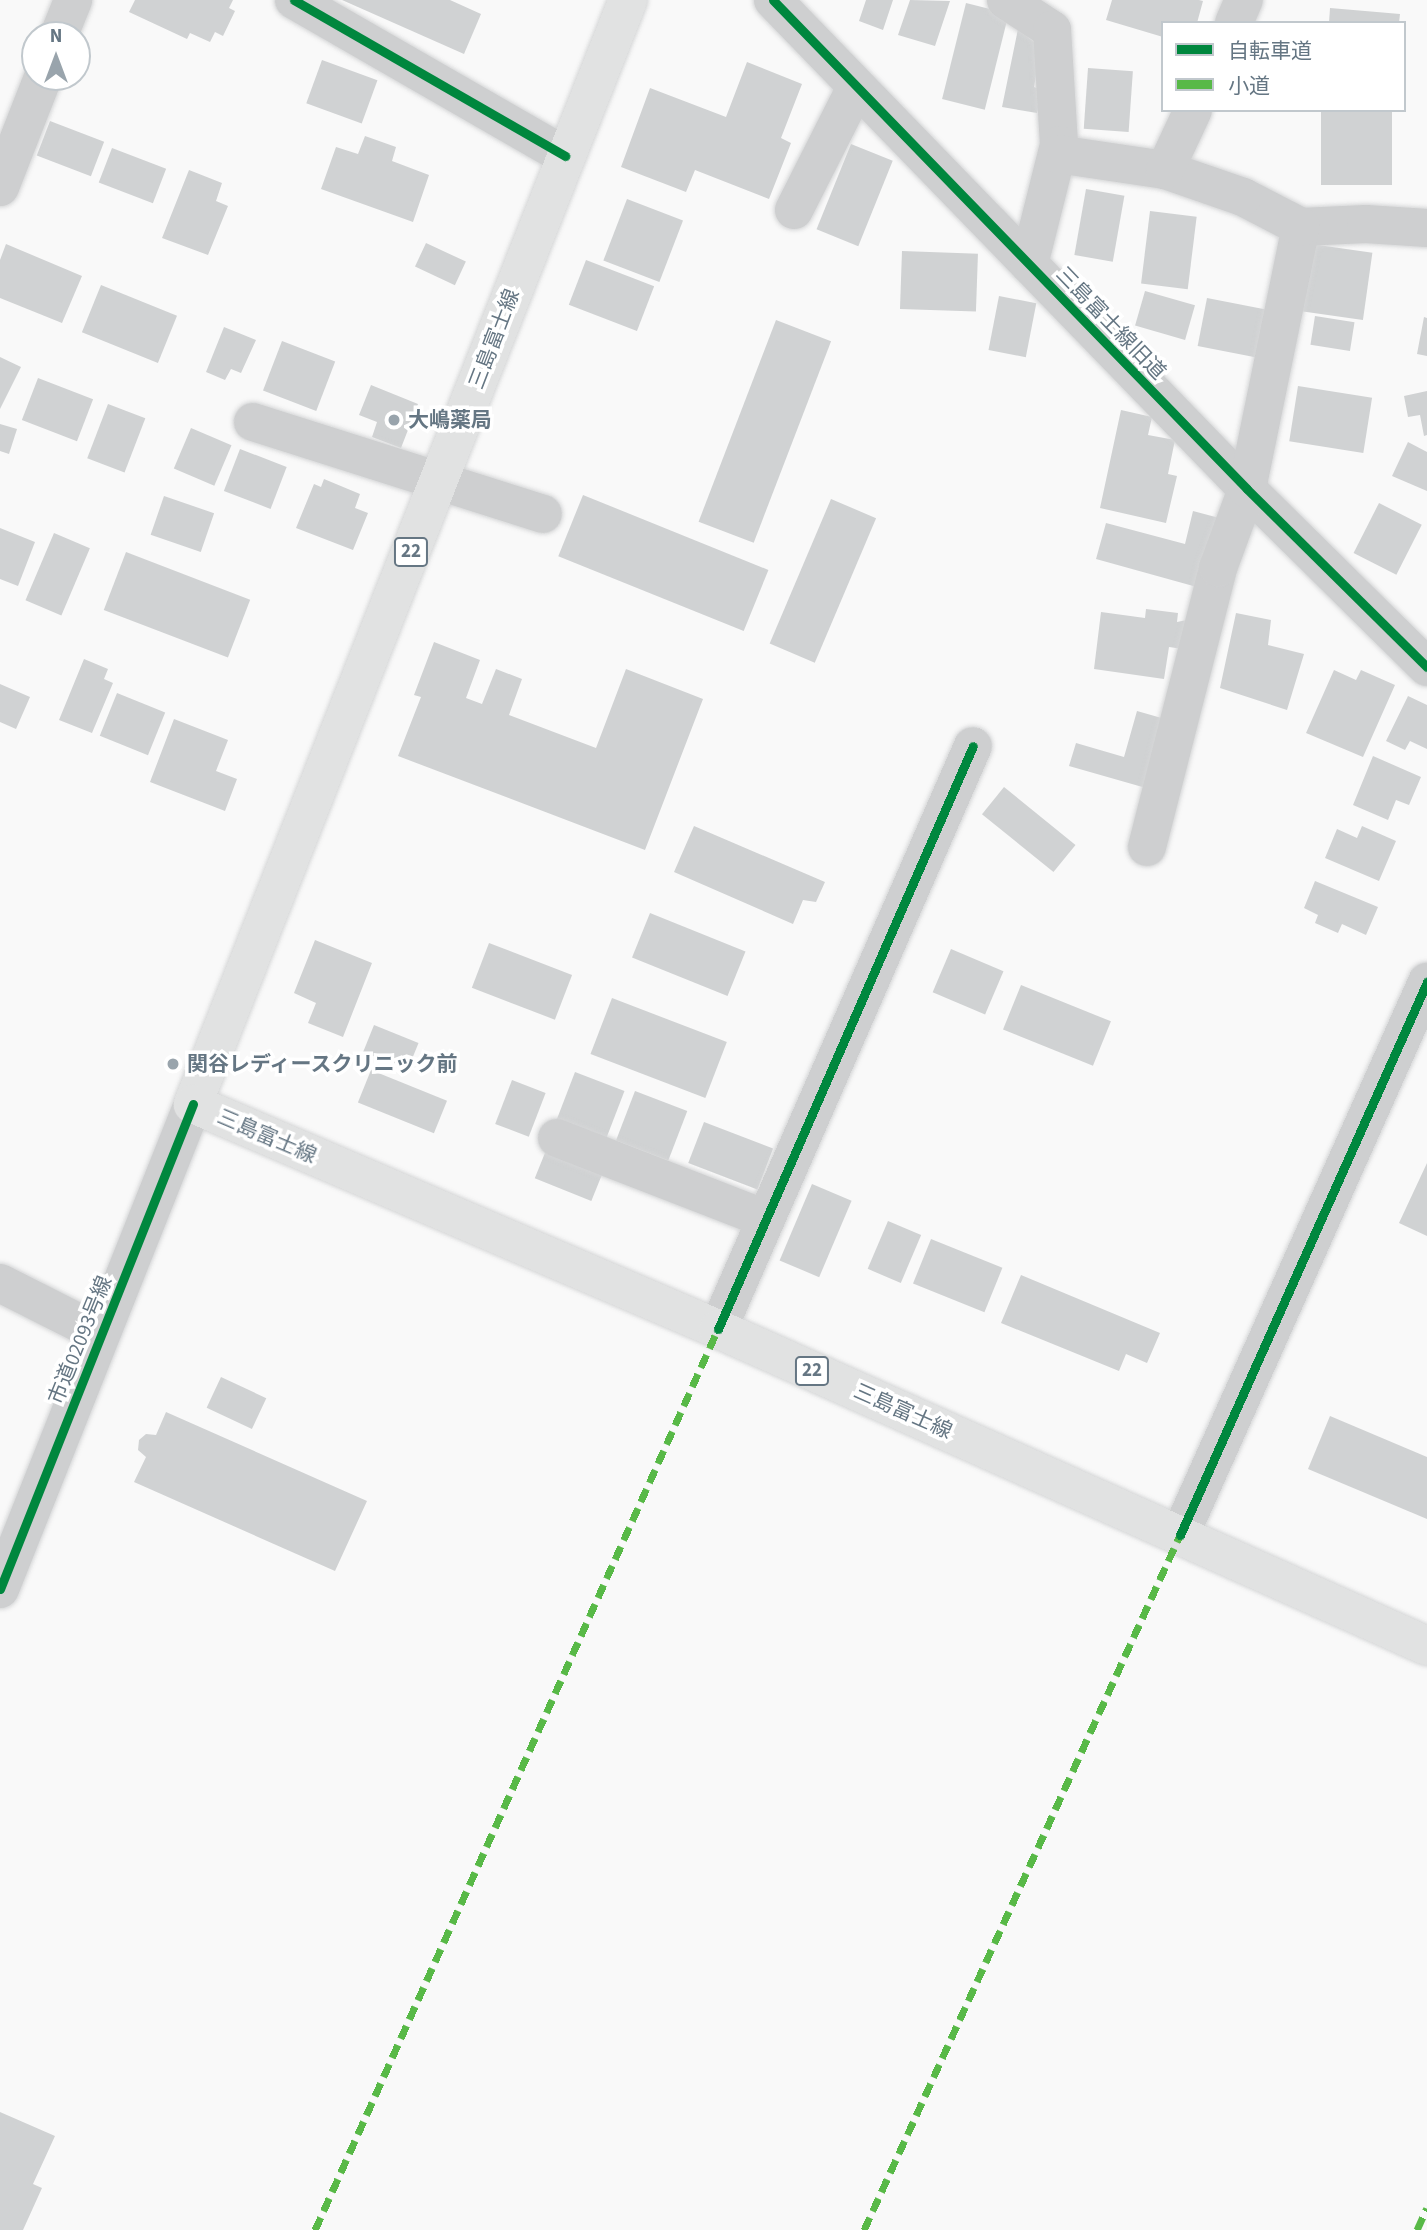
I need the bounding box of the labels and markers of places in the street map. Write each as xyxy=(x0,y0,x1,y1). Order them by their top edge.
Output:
place label: 大嶋薬局 xyxy=(408,407,492,433)
marker: 大嶋薬局 xyxy=(386,412,402,428)
place label: 関谷レディースクリニック前 xyxy=(187,1051,460,1077)
marker: 関谷レディースクリニック前 xyxy=(165,1056,181,1072)

